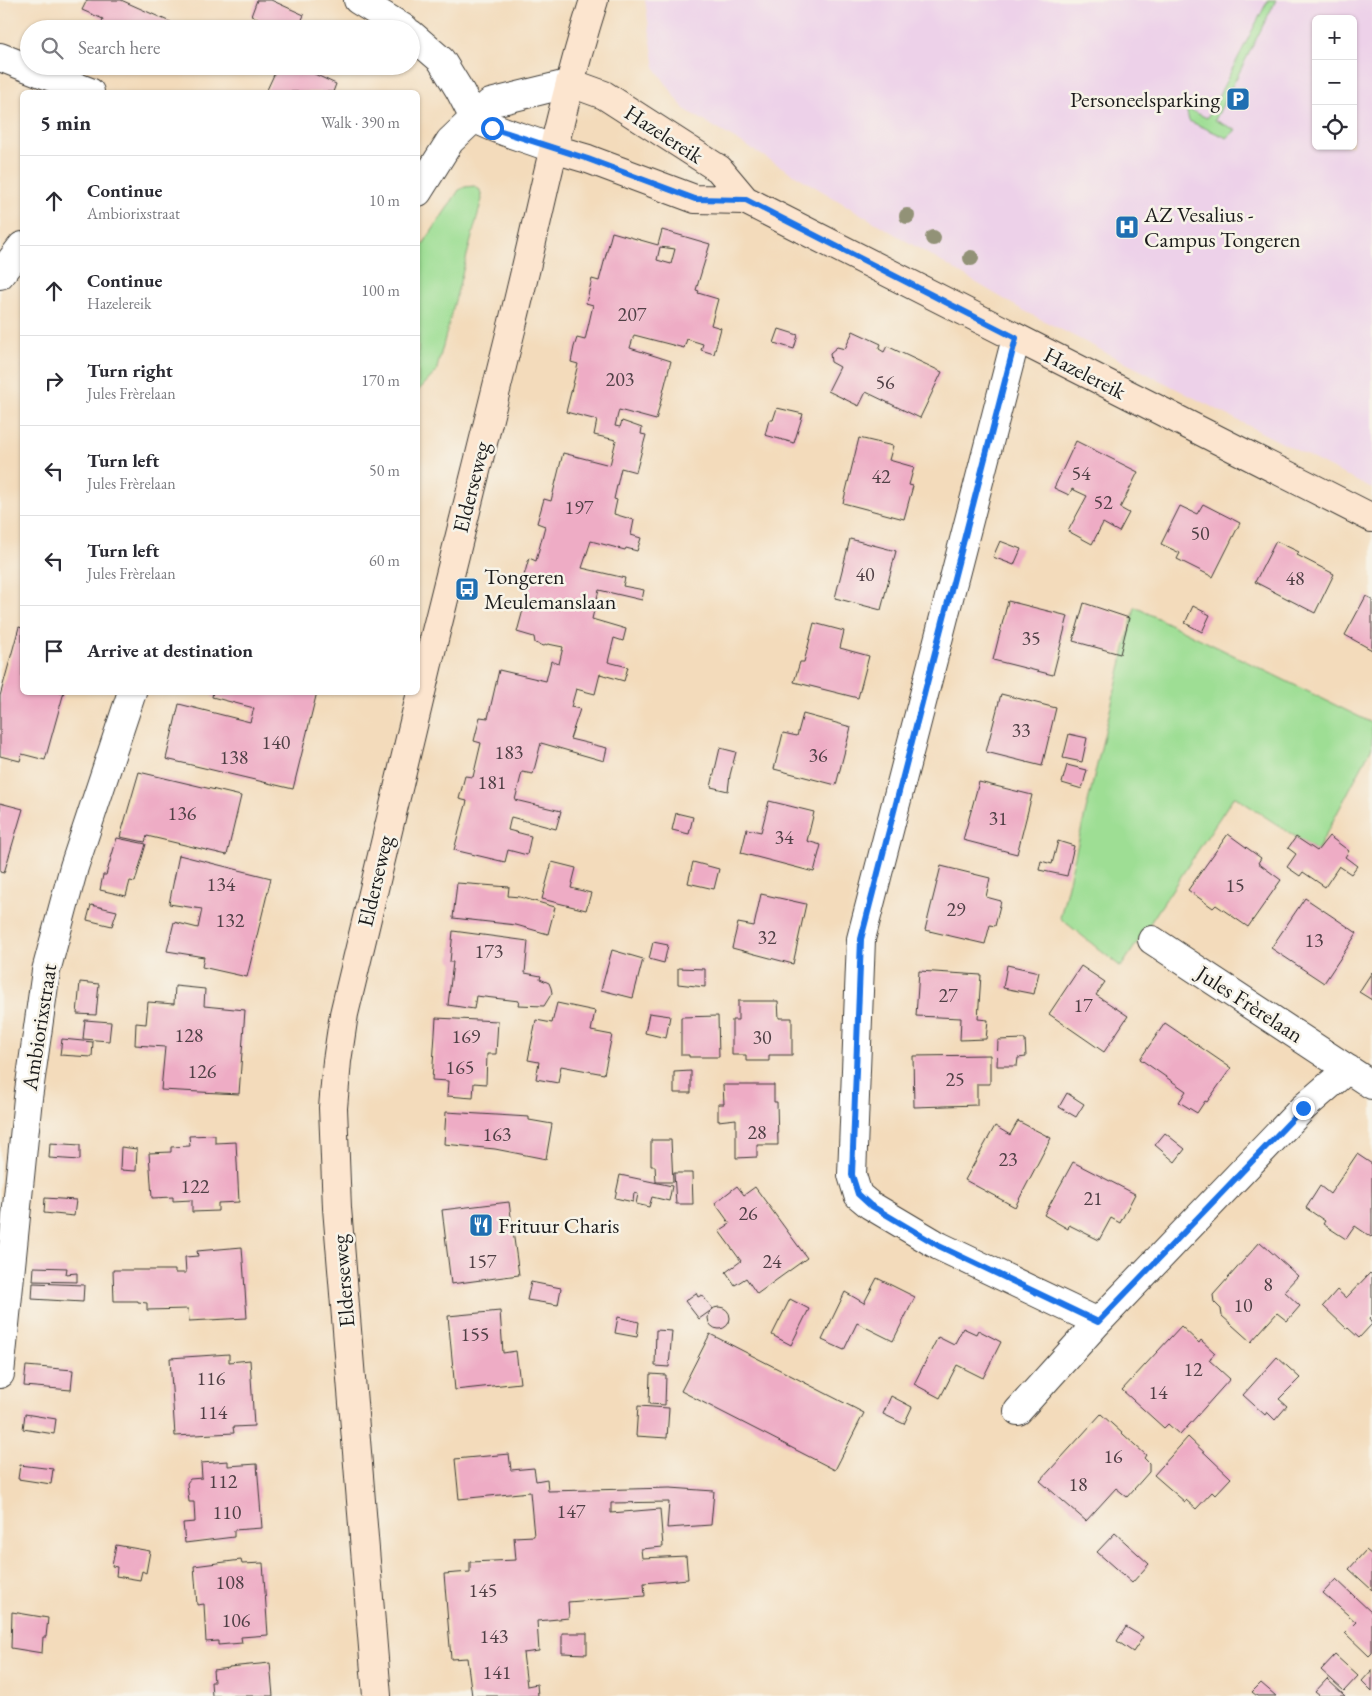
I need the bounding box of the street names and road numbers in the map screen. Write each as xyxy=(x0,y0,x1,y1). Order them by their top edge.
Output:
street label: Hazelereik xyxy=(619,98,710,171)
street label: Hazelereik xyxy=(1039,340,1132,406)
street label: Elderseweg xyxy=(446,438,496,536)
street label: Elderseweg xyxy=(350,832,400,930)
street label: Jules Frèrelaan xyxy=(1189,958,1309,1050)
street label: Ambiorixstraat xyxy=(15,961,63,1093)
street label: Elderseweg xyxy=(324,1233,362,1329)

